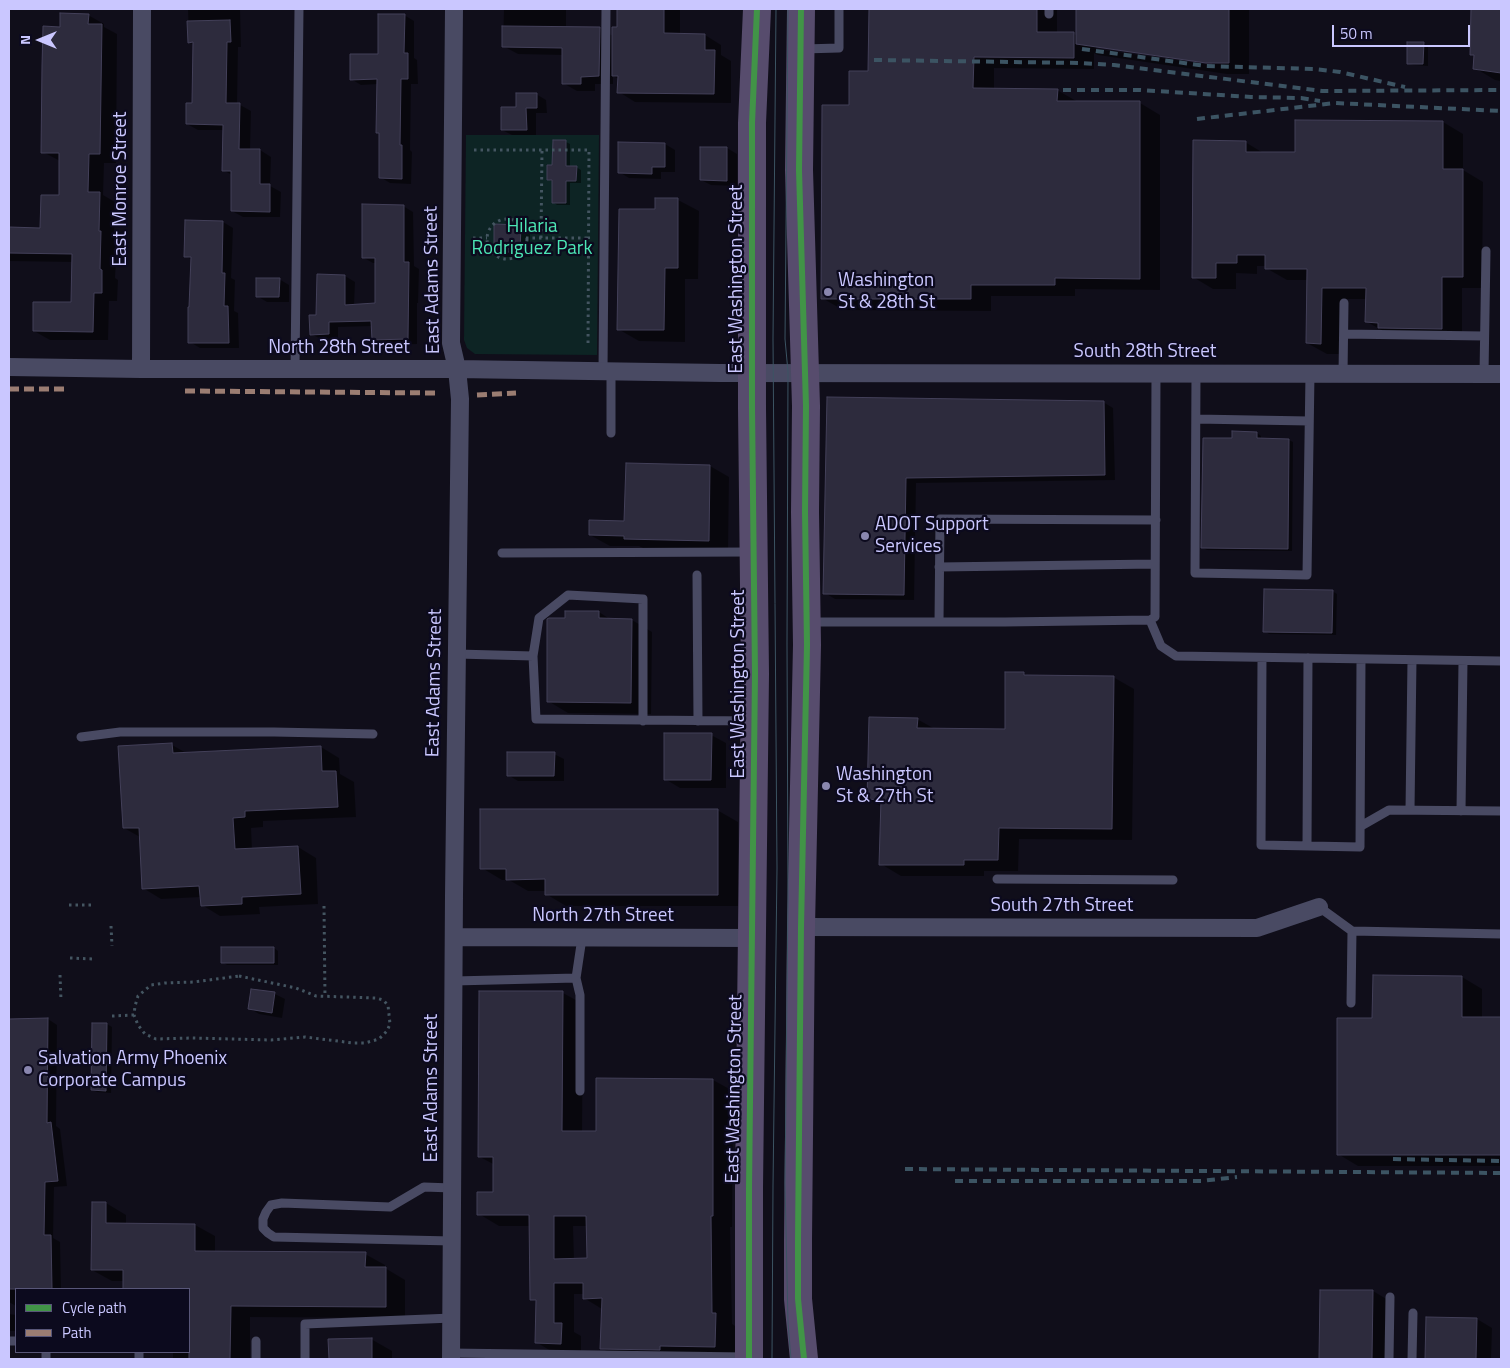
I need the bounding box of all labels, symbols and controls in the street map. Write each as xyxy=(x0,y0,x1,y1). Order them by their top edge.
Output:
north arrow xyxy=(15,15,65,65)
scale bar xyxy=(1335,15,1472,47)
text: 50 m xyxy=(1340,22,1373,45)
text: N xyxy=(14,35,35,45)
street label: East Monroe Street xyxy=(110,112,132,266)
street label: East Washington Street xyxy=(726,184,748,374)
street label: East Adams Street xyxy=(420,206,446,354)
park label: Hilaria Rodriguez Park xyxy=(472,216,592,260)
place label: Washington St & 28th St xyxy=(838,270,935,314)
marker: Washington St & 28th St xyxy=(822,286,834,298)
street label: North 28th Street xyxy=(268,337,410,359)
street label: South 28th Street xyxy=(1074,341,1216,363)
place label: ADOT Support Services xyxy=(875,514,989,558)
marker: ADOT Support Services xyxy=(859,530,871,542)
street label: East Washington Street xyxy=(728,589,750,779)
street label: East Adams Street xyxy=(422,609,448,757)
place label: Washington St & 27th St xyxy=(836,764,933,808)
marker: Washington St & 27th St xyxy=(820,780,832,792)
street label: South 27th Street xyxy=(991,895,1133,917)
street label: North 27th Street xyxy=(532,905,674,927)
street label: East Washington Street xyxy=(722,994,748,1184)
street label: East Adams Street xyxy=(421,1014,443,1162)
place label: Salvation Army Phoenix Corporate Campus xyxy=(38,1048,227,1092)
marker: Salvation Army Phoenix Corporate Campus xyxy=(22,1064,34,1076)
legend xyxy=(15,1288,190,1353)
text: Cycle path xyxy=(62,1296,127,1319)
text: Path xyxy=(62,1321,92,1344)

